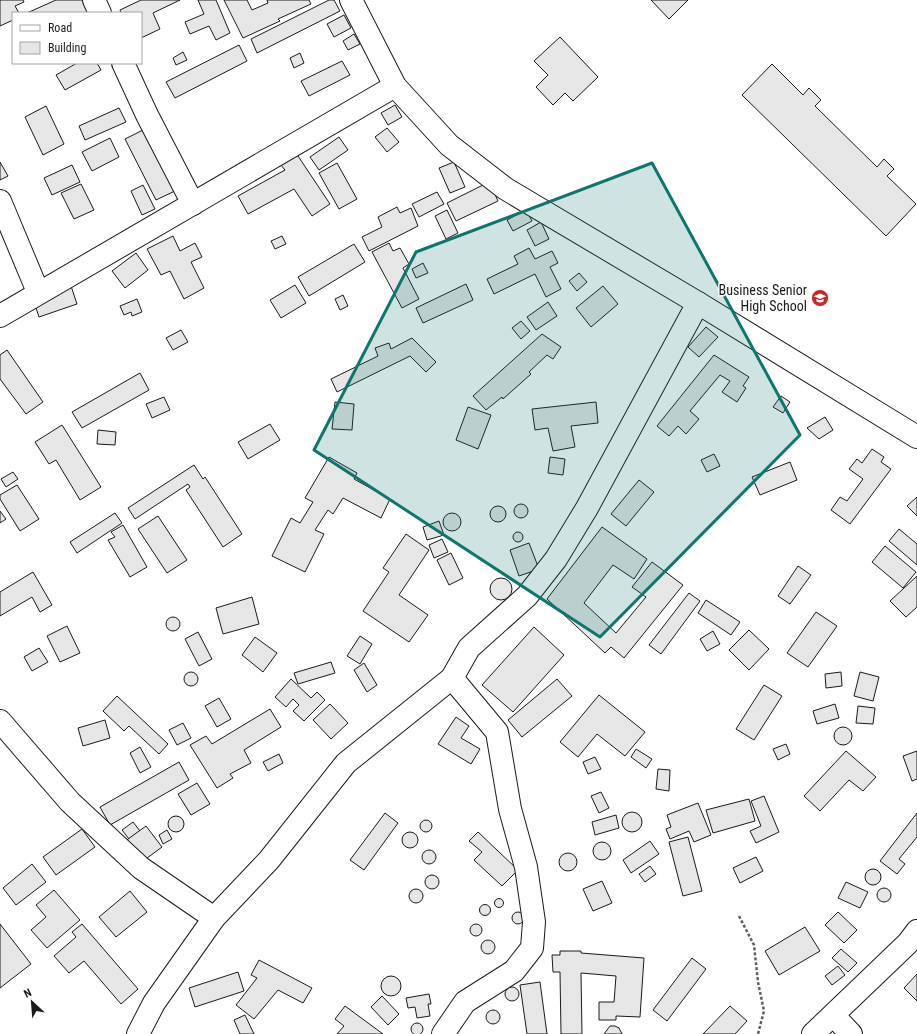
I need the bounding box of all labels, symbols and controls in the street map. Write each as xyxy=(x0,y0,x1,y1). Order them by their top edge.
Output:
legend xyxy=(12,12,142,64)
text: Road xyxy=(48,21,72,35)
text: Building xyxy=(48,41,86,55)
place label: Business Senior High School xyxy=(719,282,807,314)
school or university icon: Business Senior High School xyxy=(810,288,830,308)
north arrow xyxy=(12,982,52,1022)
text: N xyxy=(22,986,34,1001)

